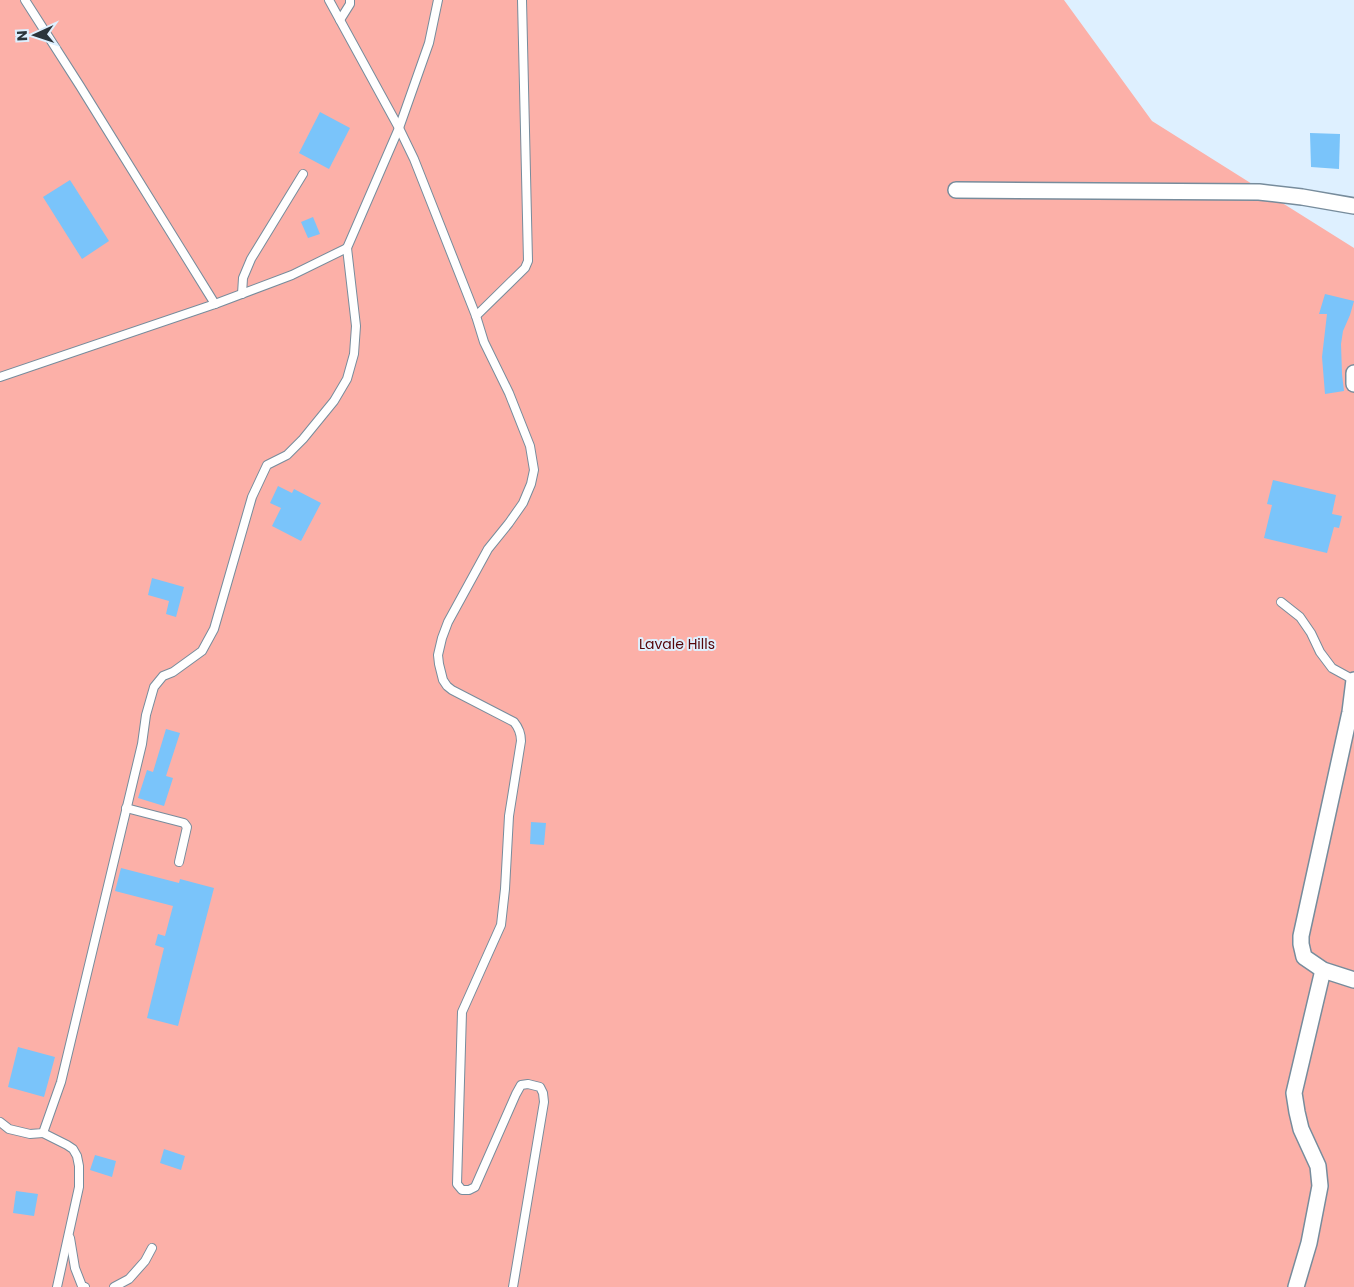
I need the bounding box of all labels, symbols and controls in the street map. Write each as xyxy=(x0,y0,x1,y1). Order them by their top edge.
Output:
north arrow xyxy=(10,10,60,60)
text: N xyxy=(12,30,32,41)
park label: Lavale Hills xyxy=(639,634,715,654)

